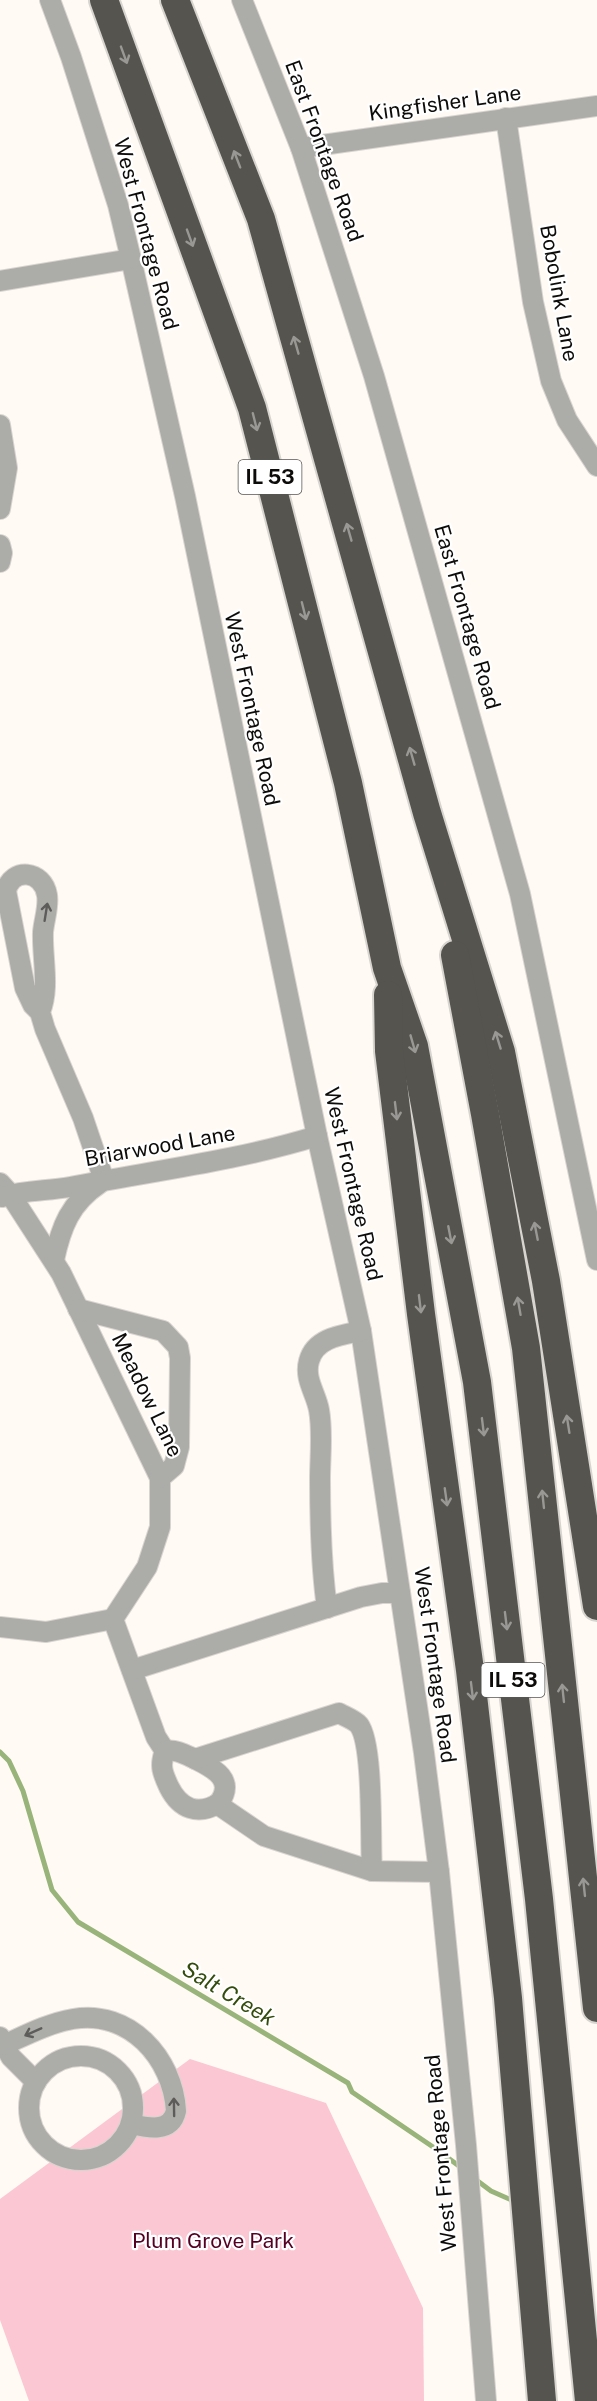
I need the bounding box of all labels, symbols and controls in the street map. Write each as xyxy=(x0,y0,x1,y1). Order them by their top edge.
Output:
one-way arrow xyxy=(120,45,131,64)
street label: East Frontage Road xyxy=(280,57,369,245)
street label: Kingfisher Lane xyxy=(367,79,523,126)
street label: West Frontage Road xyxy=(109,135,184,333)
one-way arrow xyxy=(231,150,242,169)
street label: Bobolink Lane xyxy=(535,223,584,363)
one-way arrow xyxy=(186,229,197,247)
one-way arrow xyxy=(290,336,301,355)
one-way arrow xyxy=(250,412,262,431)
road number: IL 53 xyxy=(238,460,302,494)
street label: East Frontage Road xyxy=(429,522,506,712)
one-way arrow xyxy=(343,523,354,542)
one-way arrow xyxy=(299,601,310,620)
street label: West Frontage Road xyxy=(220,610,285,808)
one-way arrow xyxy=(405,747,417,766)
one-way arrow xyxy=(41,903,52,922)
one-way arrow xyxy=(491,1031,502,1050)
one-way arrow xyxy=(408,1034,419,1053)
street label: West Frontage Road xyxy=(319,1085,388,1283)
one-way arrow xyxy=(391,1100,402,1120)
street label: Briarwood Lane xyxy=(83,1120,237,1171)
one-way arrow xyxy=(530,1222,541,1242)
one-way arrow xyxy=(445,1225,456,1244)
one-way arrow xyxy=(415,1294,426,1313)
one-way arrow xyxy=(513,1296,524,1316)
street label: Meadow Lane xyxy=(107,1329,188,1461)
one-way arrow xyxy=(563,1414,574,1434)
one-way arrow xyxy=(478,1417,489,1437)
one-way arrow xyxy=(441,1487,452,1507)
one-way arrow xyxy=(537,1490,548,1509)
street label: West Frontage Road xyxy=(409,1565,462,1765)
one-way arrow xyxy=(501,1610,512,1630)
road number: IL 53 xyxy=(482,1663,544,1697)
one-way arrow xyxy=(467,1680,478,1700)
one-way arrow xyxy=(557,1683,568,1703)
one-way arrow xyxy=(578,1877,589,1897)
water label: Salt Creek xyxy=(178,1955,280,2031)
one-way arrow xyxy=(24,2028,42,2039)
street label: West Frontage Road xyxy=(419,2054,462,2253)
one-way arrow xyxy=(169,2098,180,2117)
park label: Plum Grove Park xyxy=(132,2228,294,2253)

